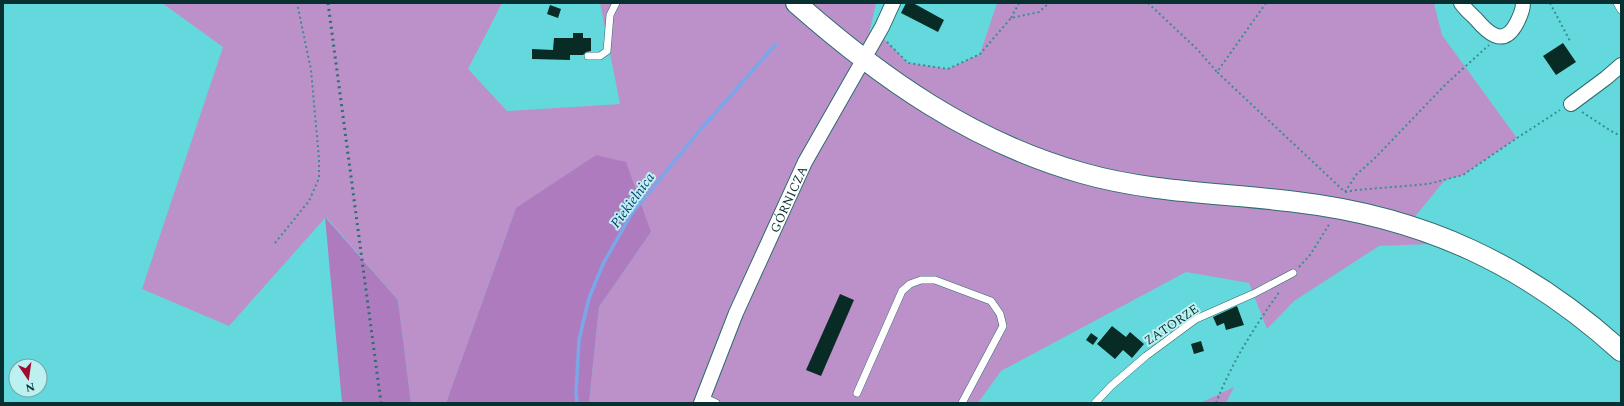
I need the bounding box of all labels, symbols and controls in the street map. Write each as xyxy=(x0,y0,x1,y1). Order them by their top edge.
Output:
street label: GÓRNICZA xyxy=(765,162,813,236)
water label: Piekielnica xyxy=(605,168,660,232)
street label: ZATORZE xyxy=(1140,299,1203,351)
north arrow xyxy=(8,358,48,398)
text: N xyxy=(24,378,36,397)

